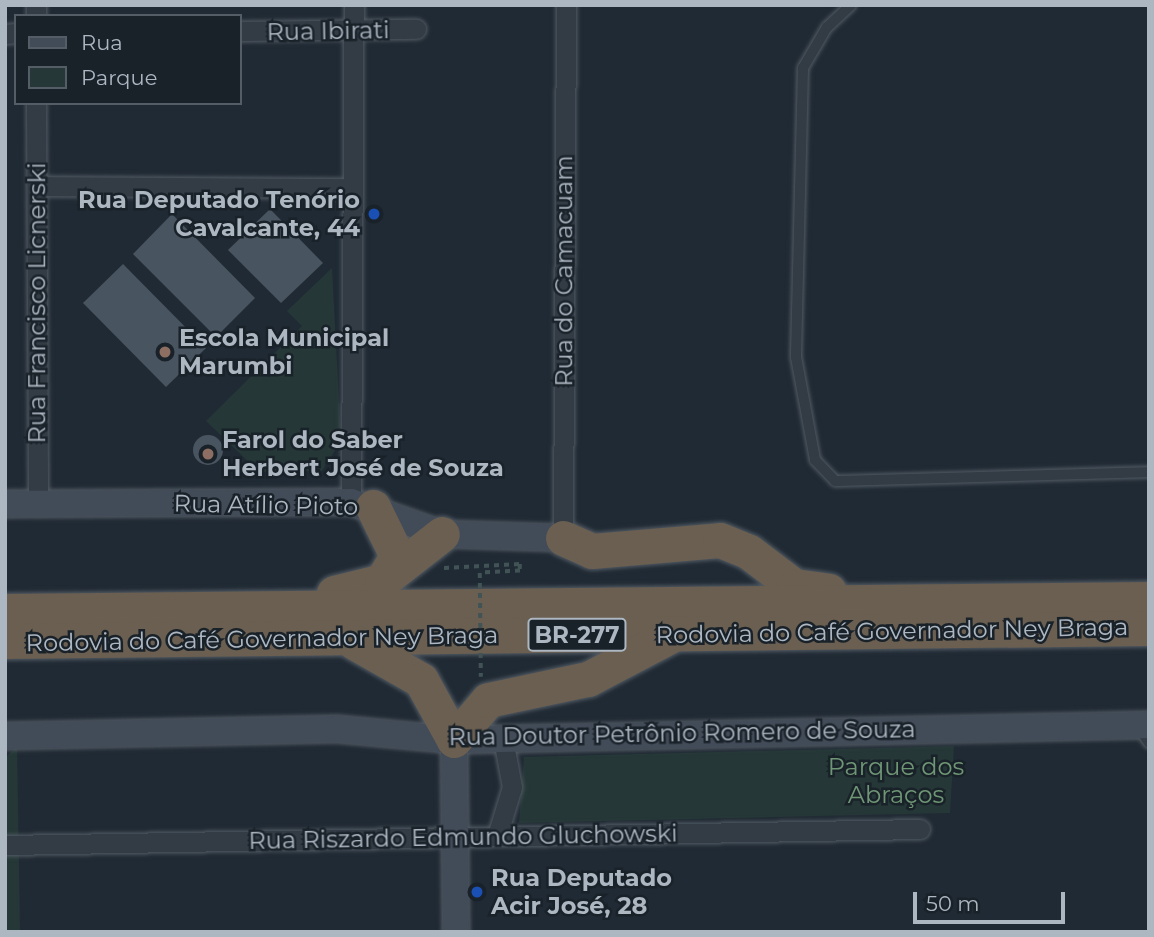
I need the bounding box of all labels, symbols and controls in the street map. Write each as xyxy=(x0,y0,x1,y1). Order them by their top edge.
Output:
legend xyxy=(14,14,242,105)
street label: Rua Ibirati xyxy=(266,16,390,46)
text: Rua xyxy=(81,30,123,55)
text: Parque xyxy=(81,65,157,90)
street label: Rua do Camacuam xyxy=(550,155,578,387)
street label: Rua Francisco Licnerski xyxy=(23,163,51,443)
place label: Rua Deputado Tenório Cavalcante, 44 xyxy=(78,186,360,242)
marker: Rua Deputado Tenório Cavalcante, 44 xyxy=(366,206,382,222)
place label: Escola Municipal Marumbi xyxy=(179,324,389,380)
marker: Escola Municipal Marumbi xyxy=(157,344,173,360)
place label: Farol do Saber Herbert José de Souza xyxy=(222,426,504,482)
marker: Farol do Saber Herbert José de Souza xyxy=(200,446,216,462)
street label: Rua Atílio Pioto xyxy=(173,489,359,521)
street label: Rodovia do Café Governador Ney Braga xyxy=(655,612,1129,650)
road number: BR-277 xyxy=(526,615,628,654)
street label: Rodovia do Café Governador Ney Braga xyxy=(25,620,499,658)
street label: Rua Doutor Petrônio Romero de Souza xyxy=(448,715,916,751)
park label: Parque dos Abraços xyxy=(828,753,964,809)
street label: Rua Riszardo Edmundo Gluchowski xyxy=(248,819,678,855)
place label: Rua Deputado Acir José, 28 xyxy=(491,864,672,920)
scale bar xyxy=(916,878,1068,922)
marker: Rua Deputado Acir José, 28 xyxy=(469,884,485,900)
text: 50 m xyxy=(926,891,980,916)

